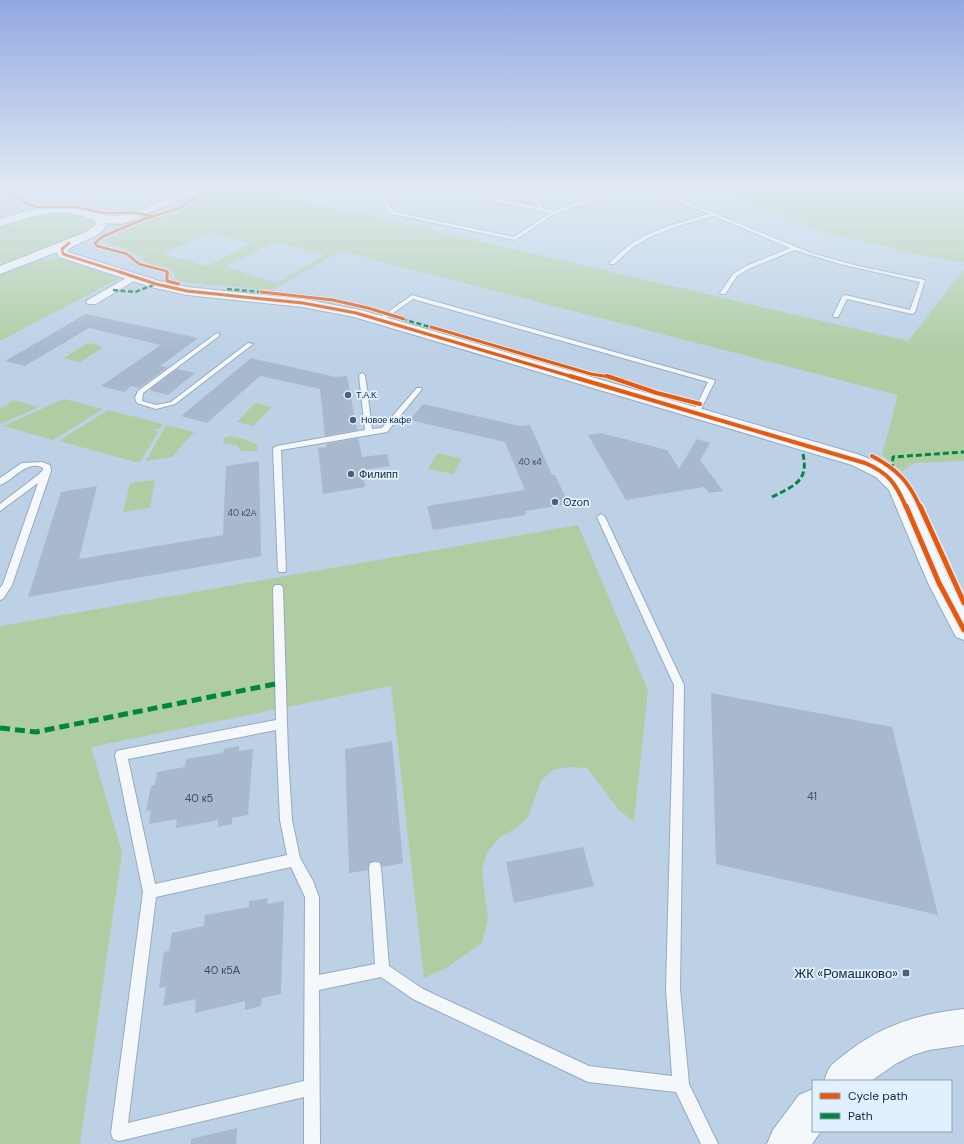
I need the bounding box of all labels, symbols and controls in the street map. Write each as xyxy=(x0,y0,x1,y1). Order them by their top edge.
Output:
place label: Т.А.К. xyxy=(356,389,378,401)
marker: Т.А.К. xyxy=(343,390,353,400)
place label: Новое кафе xyxy=(361,414,411,426)
marker: Новое кафе xyxy=(348,415,358,425)
house number: 40 к4 xyxy=(518,456,542,468)
place label: Филипп xyxy=(359,467,398,481)
marker: Филипп xyxy=(346,469,356,479)
place label: Ozon xyxy=(563,495,589,509)
marker: Ozon xyxy=(550,497,560,507)
house number: 40 к2А xyxy=(227,507,257,519)
house number: 41 xyxy=(807,789,817,803)
house number: 40 к5 xyxy=(185,791,214,805)
house number: 40 к5А xyxy=(204,963,241,977)
place label: ЖК «Ромашково» xyxy=(794,965,898,982)
marker: ЖК «Ромашково» xyxy=(901,968,911,978)
legend xyxy=(812,1080,952,1132)
text: Cycle path xyxy=(848,1088,908,1104)
text: Path xyxy=(848,1108,873,1124)

